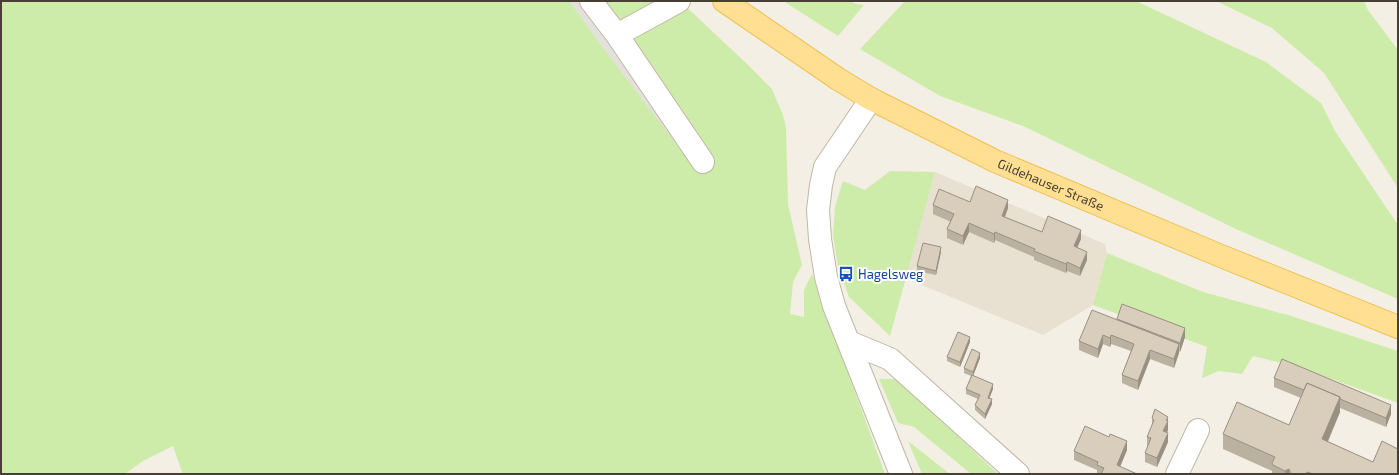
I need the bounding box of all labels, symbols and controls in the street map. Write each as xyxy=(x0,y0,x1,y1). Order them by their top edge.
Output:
street label: Gildehauser Straße xyxy=(995,155,1106,214)
bus stop icon: Hagelsweg xyxy=(837,265,855,283)
place label: Hagelsweg xyxy=(858,266,923,282)

